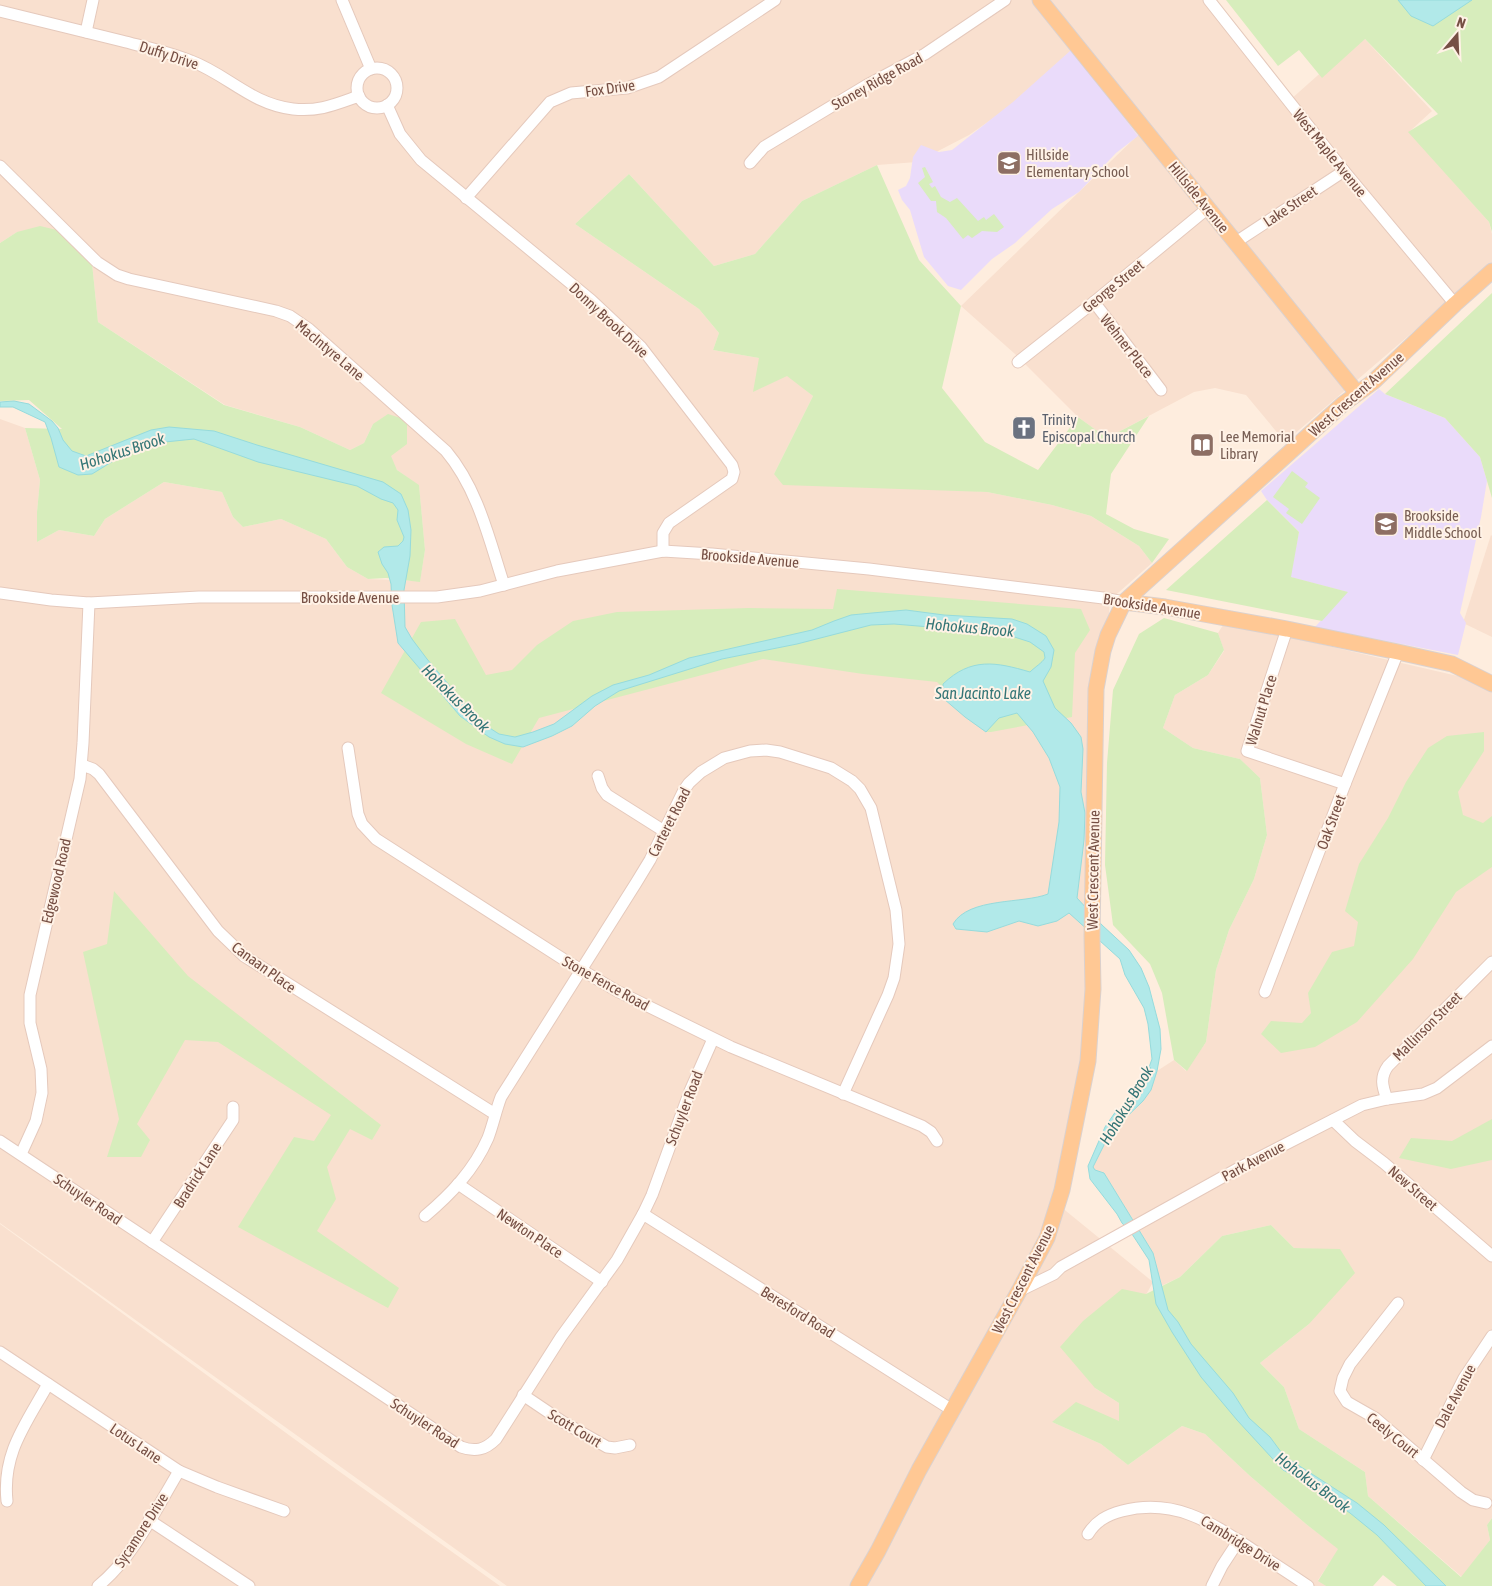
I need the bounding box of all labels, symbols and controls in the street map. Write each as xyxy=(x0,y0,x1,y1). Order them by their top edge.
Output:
north arrow xyxy=(1432,10,1482,60)
text: N xyxy=(1455,14,1468,32)
street label: Duffy Drive xyxy=(137,37,201,73)
street label: Stoney Ridge Road xyxy=(829,49,925,113)
street label: Fox Drive xyxy=(584,76,636,100)
street label: West Maple Avenue xyxy=(1290,106,1370,200)
place label: Hillside Elementary School xyxy=(1026,146,1129,180)
school or university icon: Hillside Elementary School xyxy=(996,150,1022,176)
street label: Hillside Avenue xyxy=(1165,158,1233,236)
street label: Lake Street xyxy=(1260,182,1320,230)
street label: George Street xyxy=(1079,256,1147,316)
street label: Donny Brook Drive xyxy=(566,279,652,361)
street label: Wehner Place xyxy=(1097,311,1157,381)
street label: MacIntyre Lane xyxy=(292,316,368,384)
street label: West Crescent Avenue xyxy=(1305,348,1407,440)
place label: Trinity Episcopal Church xyxy=(1042,411,1135,445)
church icon: Trinity Episcopal Church xyxy=(1011,415,1037,441)
water label: Hohokus Brook xyxy=(77,428,168,473)
place label: Lee Memorial Library xyxy=(1220,428,1295,462)
library icon: Lee Memorial Library xyxy=(1189,432,1215,458)
place label: Brookside Middle School xyxy=(1404,507,1482,541)
school or university icon: Brookside Middle School xyxy=(1373,511,1399,537)
street label: Brookside Avenue xyxy=(700,545,800,571)
street label: Brookside Avenue xyxy=(301,589,399,606)
street label: Brookside Avenue xyxy=(1102,590,1202,622)
water label: Hohokus Brook xyxy=(925,614,1016,640)
water label: Hohokus Brook xyxy=(418,660,494,736)
street label: Walnut Place xyxy=(1242,672,1280,747)
water label: San Jacinto Lake xyxy=(934,684,1031,702)
street label: Carteret Road xyxy=(644,785,694,859)
street label: Oak Street xyxy=(1313,792,1349,852)
street label: West Crescent Avenue xyxy=(1083,810,1103,930)
street label: Edgewood Road xyxy=(38,837,74,925)
street label: Canaan Place xyxy=(229,938,299,996)
street label: Stone Fence Road xyxy=(560,952,652,1014)
street label: Mallinson Street xyxy=(1389,988,1465,1064)
water label: Hohokus Brook xyxy=(1095,1062,1157,1148)
street label: Schuyler Road xyxy=(662,1068,706,1148)
street label: Park Avenue xyxy=(1219,1137,1287,1185)
street label: Bradrick Lane xyxy=(170,1139,224,1211)
street label: New Street xyxy=(1385,1162,1441,1214)
street label: Schuyler Road xyxy=(51,1170,125,1228)
street label: Newton Place xyxy=(494,1205,566,1261)
street label: West Crescent Avenue xyxy=(988,1222,1058,1336)
street label: Beresford Road xyxy=(758,1283,838,1341)
street label: Dale Avenue xyxy=(1431,1361,1479,1431)
street label: Schuyler Road xyxy=(388,1395,462,1451)
street label: Scott Court xyxy=(545,1405,605,1451)
street label: Ceely Court xyxy=(1364,1409,1422,1461)
street label: Lotus Lane xyxy=(107,1420,165,1467)
water label: Hohokus Brook xyxy=(1272,1448,1355,1516)
street label: Sycamore Drive xyxy=(111,1490,171,1570)
street label: Cambridge Drive xyxy=(1198,1512,1284,1574)

